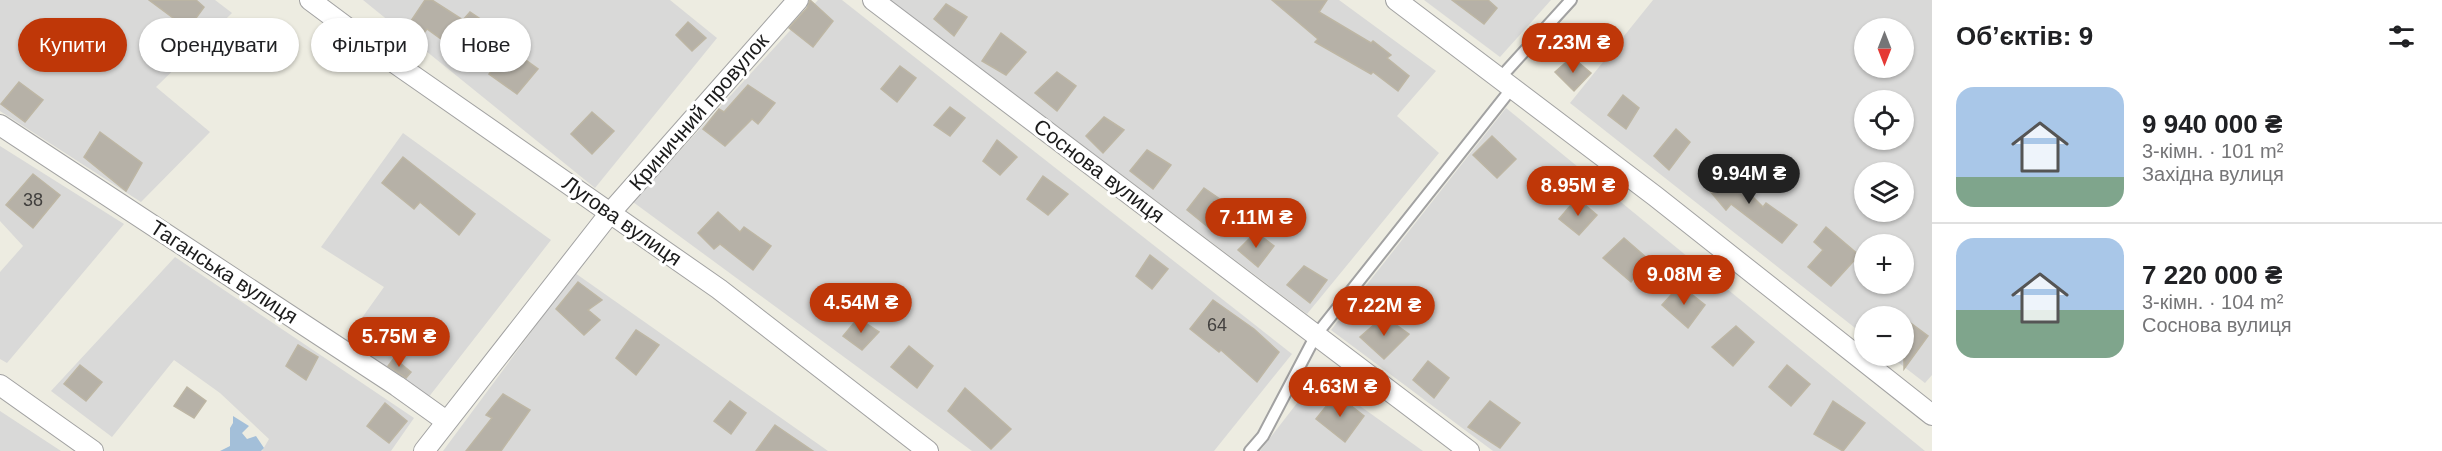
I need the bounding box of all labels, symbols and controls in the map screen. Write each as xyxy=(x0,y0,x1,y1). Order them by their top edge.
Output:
chip: Купити xyxy=(18,18,127,72)
chip: Орендувати xyxy=(139,18,299,72)
chip: Фільтри xyxy=(311,18,428,72)
chip: Нове xyxy=(440,18,531,72)
north arrow xyxy=(1854,18,1914,78)
map controls xyxy=(1854,18,1914,366)
icon: filters xyxy=(2385,20,2418,53)
text: Об’єктів: 9 xyxy=(1956,21,2093,51)
pin: 7.23M ₴ xyxy=(1518,23,1628,74)
street label: Криничний провулок xyxy=(624,28,773,195)
text: 7.23M ₴ xyxy=(1536,31,1610,53)
button: locate xyxy=(1854,90,1914,150)
text: 9 940 000 ₴ xyxy=(2142,109,2282,139)
icon: home xyxy=(2004,111,2076,183)
street label: Соснова вулиця xyxy=(1030,114,1169,227)
text: 3-кімн. · 101 m² xyxy=(2142,140,2283,162)
pin: 9.94M ₴ xyxy=(1694,154,1804,205)
text: 9.94M ₴ xyxy=(1712,162,1786,184)
button: layers xyxy=(1854,162,1914,222)
text: Західна вулиця xyxy=(2142,163,2284,185)
pin: 8.95M ₴ xyxy=(1523,166,1633,217)
street label: Лугова вулиця xyxy=(558,171,686,270)
text: 8.95M ₴ xyxy=(1541,174,1615,196)
house number: 38 xyxy=(23,190,43,210)
pin: 7.11M ₴ xyxy=(1201,198,1311,249)
text: 7.11M ₴ xyxy=(1219,206,1293,228)
street label: Таганська вулиця xyxy=(146,215,302,328)
button: + xyxy=(1854,234,1914,294)
pin: 9.08M ₴ xyxy=(1629,255,1739,306)
text: 7 220 000 ₴ xyxy=(2142,260,2282,290)
icon: home xyxy=(2004,262,2076,334)
text: 9.08M ₴ xyxy=(1647,263,1721,285)
pin: 4.54M ₴ xyxy=(806,283,916,334)
pin: 7.22M ₴ xyxy=(1329,286,1439,337)
text: 4.54M ₴ xyxy=(824,291,898,313)
text: 3-кімн. · 104 m² xyxy=(2142,291,2283,313)
text: 7.22M ₴ xyxy=(1347,294,1421,316)
button: − xyxy=(1854,306,1914,366)
text: Соснова вулиця xyxy=(2142,314,2292,336)
house number: 64 xyxy=(1207,315,1227,335)
pin: 5.75M ₴ xyxy=(344,317,454,368)
text: 5.75M ₴ xyxy=(362,325,436,347)
pin: 4.63M ₴ xyxy=(1285,367,1395,418)
text: 4.63M ₴ xyxy=(1303,375,1377,397)

